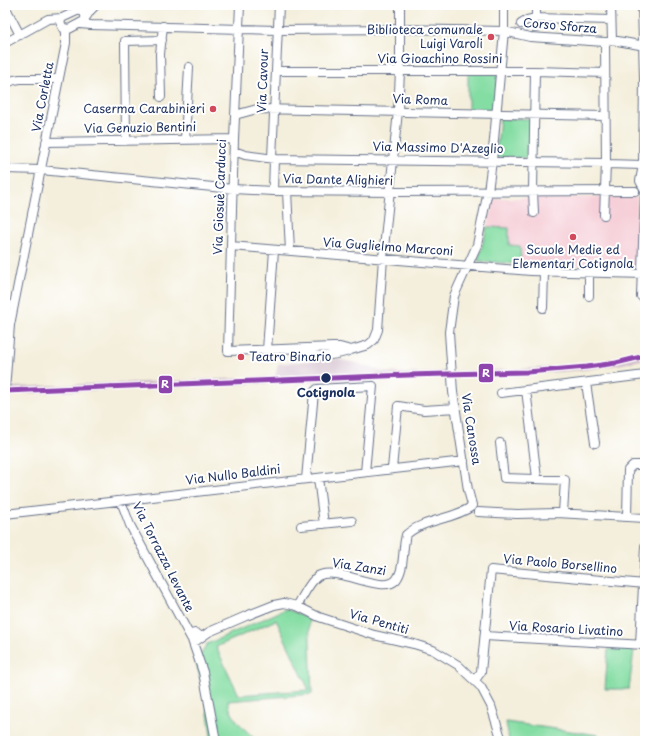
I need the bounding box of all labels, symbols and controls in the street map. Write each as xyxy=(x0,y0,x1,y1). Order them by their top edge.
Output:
street label: Corso Sforza xyxy=(522,13,598,37)
place label: Biblioteca comunale Luigi Varoli xyxy=(367,20,483,52)
marker: Biblioteca comunale Luigi Varoli xyxy=(486,32,496,42)
street label: Via Cavour xyxy=(252,48,272,113)
street label: Via Gioachino Rossini xyxy=(378,49,502,67)
street label: Via Corletta xyxy=(26,60,58,133)
street label: Via Roma xyxy=(392,89,449,109)
place label: Caserma Carabinieri xyxy=(83,99,205,117)
marker: Caserma Carabinieri xyxy=(208,104,218,114)
street label: Via Genuzio Bentini xyxy=(84,117,196,137)
street label: Via Massimo D'Azeglio xyxy=(372,137,504,157)
street label: Via Giosuè Carducci xyxy=(208,139,230,255)
street label: Via Dante Alighieri xyxy=(283,169,393,189)
street label: Via Guglielmo Marconi xyxy=(322,232,454,260)
marker: Scuole Medie ed Elementari Cotignola xyxy=(568,232,578,242)
place label: Scuole Medie ed Elementari Cotignola xyxy=(512,240,634,272)
place label: Teatro Binario xyxy=(249,347,332,365)
marker: Teatro Binario xyxy=(236,352,246,362)
line badge: R xyxy=(478,363,494,383)
text: R xyxy=(482,364,490,381)
marker: Cotignola xyxy=(319,371,333,385)
line badge: R xyxy=(158,375,173,394)
text: R xyxy=(161,375,169,392)
place label: Cotignola xyxy=(297,383,355,401)
street label: Via Canossa xyxy=(457,392,487,466)
street label: Via Nullo Baldini xyxy=(184,459,281,489)
street label: Via Torrazza Levante xyxy=(128,498,200,615)
street label: Via Paolo Borsellino xyxy=(502,549,618,577)
street label: Via Zanzi xyxy=(331,553,388,579)
street label: Via Pentiti xyxy=(347,604,411,638)
street label: Via Rosario Livatino xyxy=(508,616,624,640)

